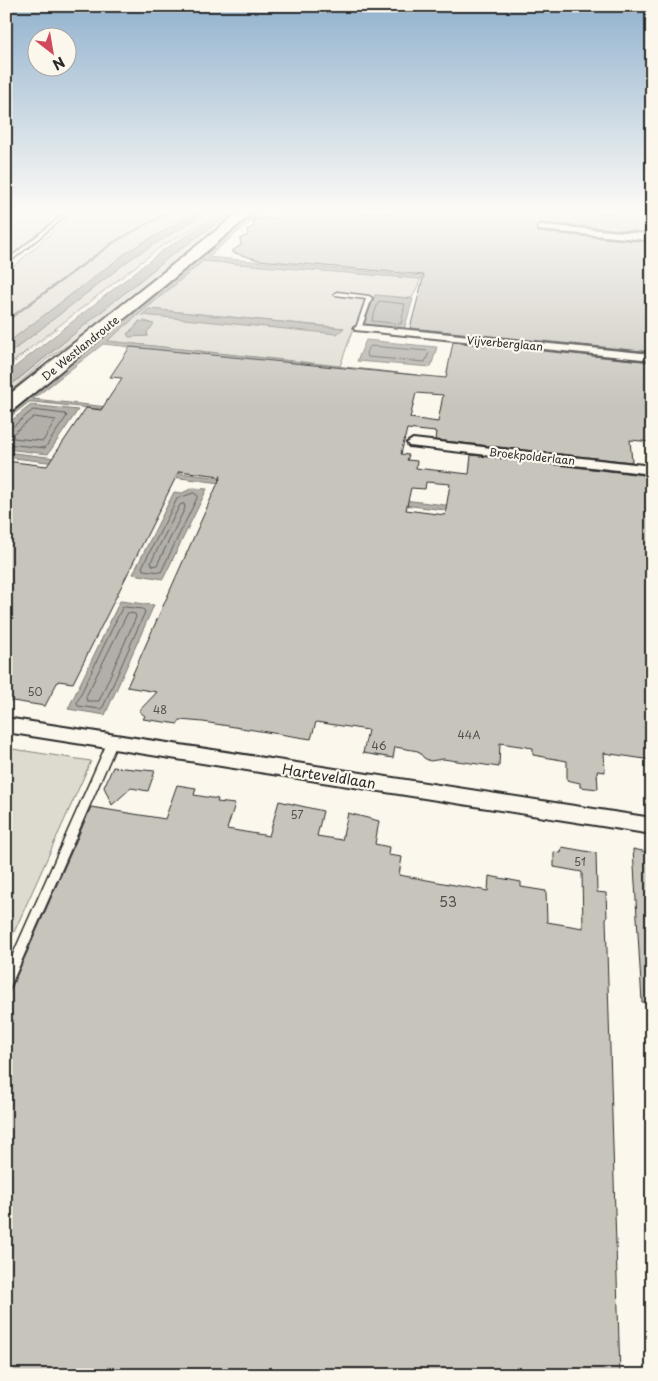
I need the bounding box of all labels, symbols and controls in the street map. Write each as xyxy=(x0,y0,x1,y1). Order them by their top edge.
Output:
north arrow xyxy=(28,28,78,78)
text: N xyxy=(49,52,69,75)
street label: De Westlandroute xyxy=(38,311,122,385)
street label: Vijverberglaan xyxy=(466,331,544,355)
street label: Broekpolderlaan xyxy=(488,443,576,469)
house number: 50 xyxy=(27,683,43,700)
house number: 48 xyxy=(153,701,167,718)
house number: 44A xyxy=(458,726,480,743)
house number: 46 xyxy=(372,737,387,754)
street label: Harteveldlaan xyxy=(281,758,377,794)
house number: 57 xyxy=(290,806,304,823)
house number: 51 xyxy=(574,853,586,870)
house number: 53 xyxy=(439,891,457,912)

